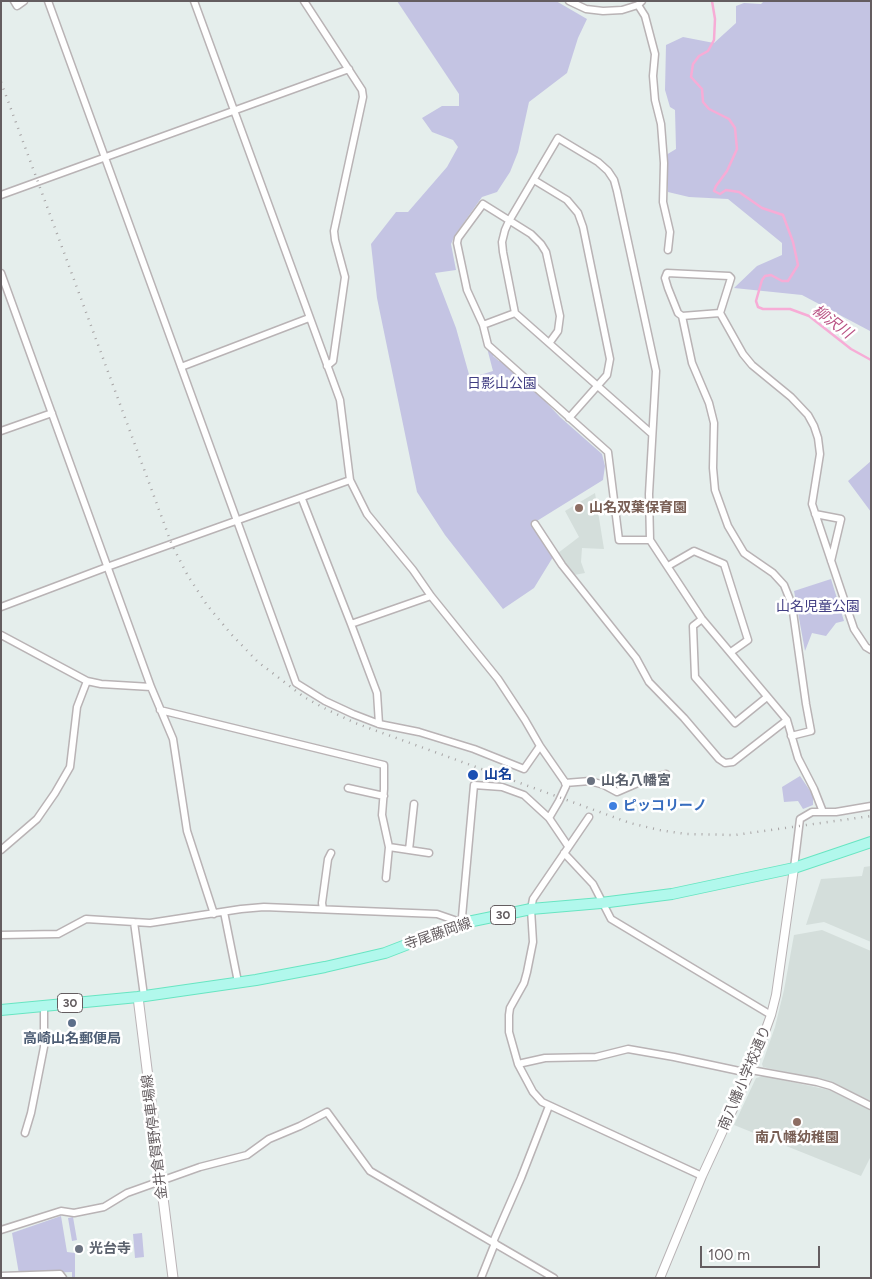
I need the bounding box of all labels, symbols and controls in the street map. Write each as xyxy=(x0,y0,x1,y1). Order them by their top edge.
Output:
water label: 柳沢川 xyxy=(809,301,855,343)
park label: 日影山公園 xyxy=(467,376,537,392)
place label: 山名双葉保育園 xyxy=(589,500,687,516)
marker: 山名双葉保育園 xyxy=(573,502,585,514)
park label: 山名児童公園 xyxy=(776,599,860,615)
place label: 山名 xyxy=(484,767,512,783)
marker: 山名 xyxy=(466,768,480,782)
place label: 山名八幡宮 xyxy=(601,773,671,789)
marker: 山名八幡宮 xyxy=(585,775,597,787)
place label: ピッコリーノ xyxy=(623,798,707,814)
marker: ピッコリーノ xyxy=(607,800,619,812)
road number: 30 xyxy=(490,906,516,924)
street label: 寺尾藤岡線 xyxy=(402,915,474,953)
road number: 30 xyxy=(58,994,82,1012)
marker: 高崎山名郵便局 xyxy=(66,1017,78,1029)
street label: 南八幡小学校通り xyxy=(715,1023,775,1133)
place label: 高崎山名郵便局 xyxy=(23,1031,121,1047)
street label: 金井倉賀野停車場線 xyxy=(139,1073,171,1201)
marker: 南八幡幼稚園 xyxy=(791,1116,803,1128)
place label: 南八幡幼稚園 xyxy=(755,1130,839,1146)
scale bar xyxy=(702,1236,822,1268)
place label: 光台寺 xyxy=(89,1241,131,1257)
marker: 光台寺 xyxy=(73,1243,85,1255)
text: 100 m xyxy=(708,1246,750,1264)

